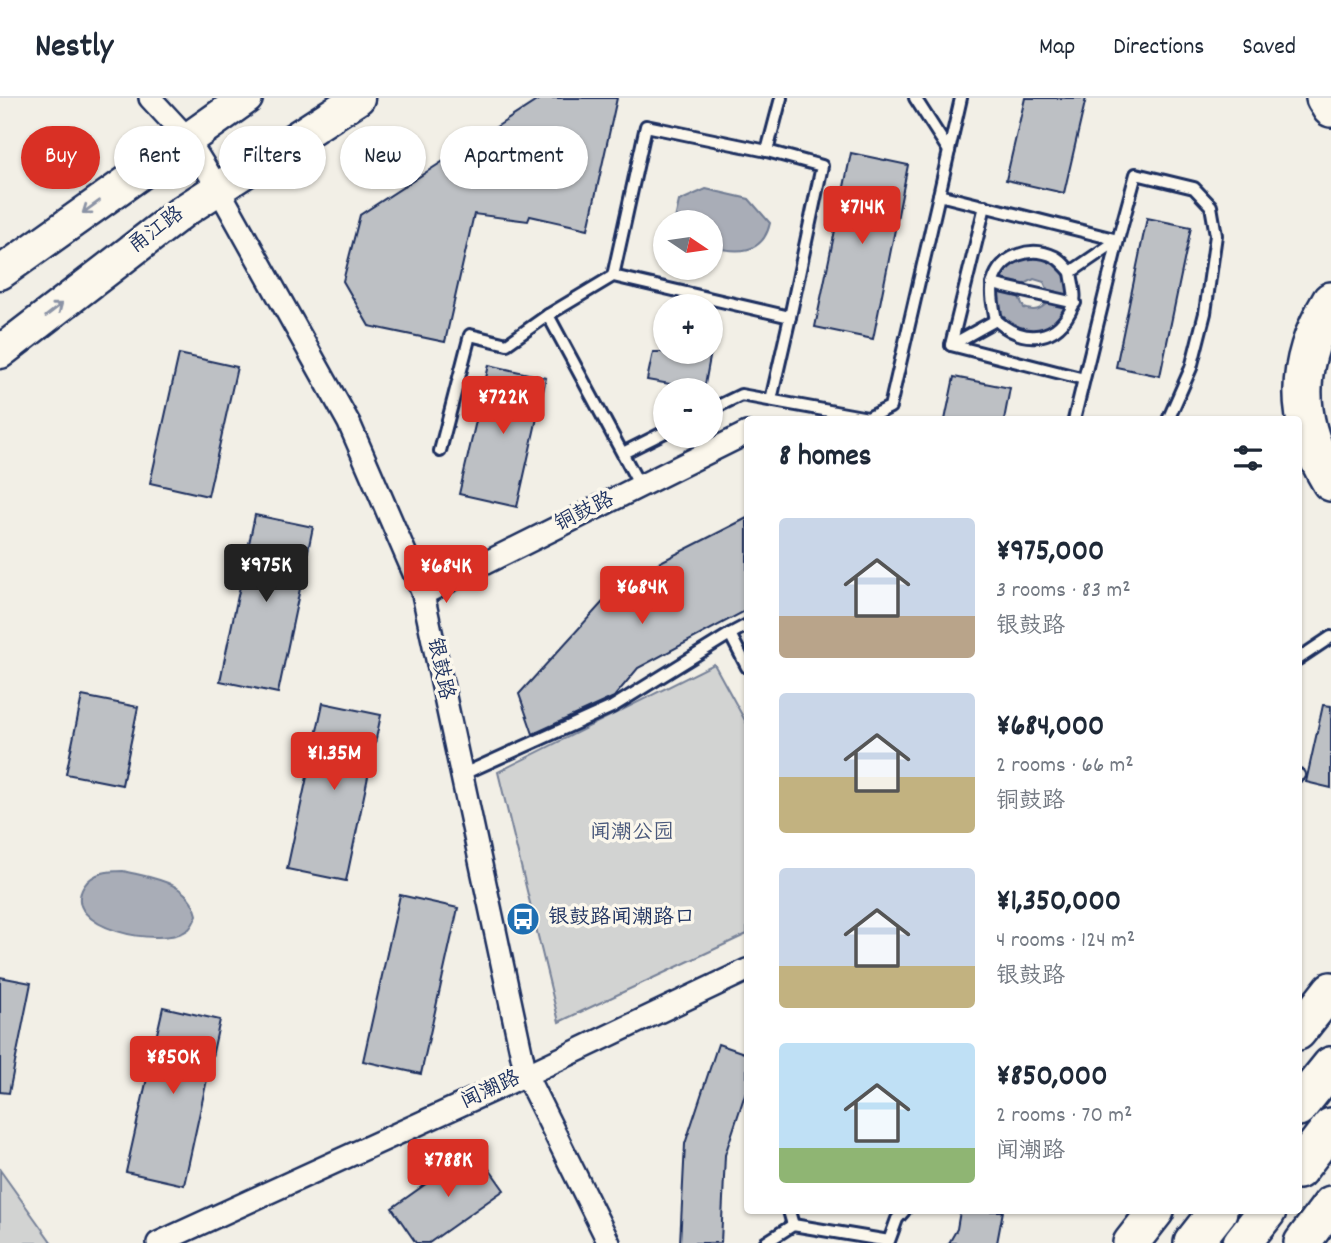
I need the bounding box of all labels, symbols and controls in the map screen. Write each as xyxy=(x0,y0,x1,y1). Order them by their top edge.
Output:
text: Nestly xyxy=(35,25,113,72)
text: Map xyxy=(1039,31,1075,65)
text: Directions xyxy=(1113,31,1204,65)
text: Saved xyxy=(1242,31,1296,65)
chip: Buy xyxy=(21,126,100,189)
chip: Rent xyxy=(114,126,205,189)
chip: Filters xyxy=(219,126,326,189)
chip: New xyxy=(340,126,426,189)
chip: Apartment xyxy=(440,126,588,189)
pin: ¥714K xyxy=(813,186,911,246)
text: ¥714K xyxy=(839,192,885,225)
one-way arrow xyxy=(82,199,101,214)
street label: 甬江路 xyxy=(123,200,191,262)
north arrow xyxy=(653,210,723,280)
map controls xyxy=(653,210,723,448)
button: + xyxy=(653,294,723,364)
one-way arrow xyxy=(44,303,63,318)
pin: ¥722K xyxy=(454,376,552,436)
button: − xyxy=(653,378,723,448)
text: ¥722K xyxy=(478,382,528,415)
text: 8 homes xyxy=(779,437,871,480)
icon: filters xyxy=(1229,439,1267,477)
street label: 铜鼓路 xyxy=(550,486,620,540)
text: ¥975,000 xyxy=(996,532,1104,575)
pin: ¥975K xyxy=(217,545,315,604)
pin: ¥684K xyxy=(397,546,495,605)
icon: home xyxy=(835,546,919,630)
text: ¥975K xyxy=(240,550,292,583)
text: ¥684K xyxy=(420,551,472,584)
pin: ¥684K xyxy=(593,566,691,626)
text: ¥684K xyxy=(616,572,668,605)
text: 3 rooms · 83 m² xyxy=(996,575,1131,608)
text: 银鼓路 xyxy=(996,611,1065,644)
street label: 银鼓路 xyxy=(418,635,460,703)
text: ¥684,000 xyxy=(996,707,1104,750)
icon: home xyxy=(835,721,919,805)
pin: ¥1.35M xyxy=(277,732,391,792)
text: ¥1.35M xyxy=(307,738,361,771)
text: 2 rooms · 66 m² xyxy=(996,750,1134,783)
text: 铜鼓路 xyxy=(996,786,1065,819)
park label: 闻潮公园 xyxy=(590,819,674,849)
text: ¥1,350,000 xyxy=(996,882,1121,925)
icon: home xyxy=(835,896,919,980)
bus stop icon: 银鼓路闻潮路口 xyxy=(504,900,542,938)
place label: 银鼓路闻潮路口 xyxy=(548,904,695,934)
text: 4 rooms · 124 m² xyxy=(996,925,1135,958)
text: 银鼓路 xyxy=(996,961,1065,994)
pin: ¥850K xyxy=(124,1037,222,1096)
text: ¥850K xyxy=(146,1042,200,1075)
text: ¥850,000 xyxy=(996,1057,1108,1100)
street label: 闻潮路 xyxy=(456,1064,526,1118)
icon: home xyxy=(835,1071,919,1155)
text: 2 rooms · 70 m² xyxy=(996,1100,1132,1133)
text: 闻潮路 xyxy=(996,1136,1065,1169)
pin: ¥788K xyxy=(399,1140,497,1199)
text: ¥788K xyxy=(423,1145,473,1178)

